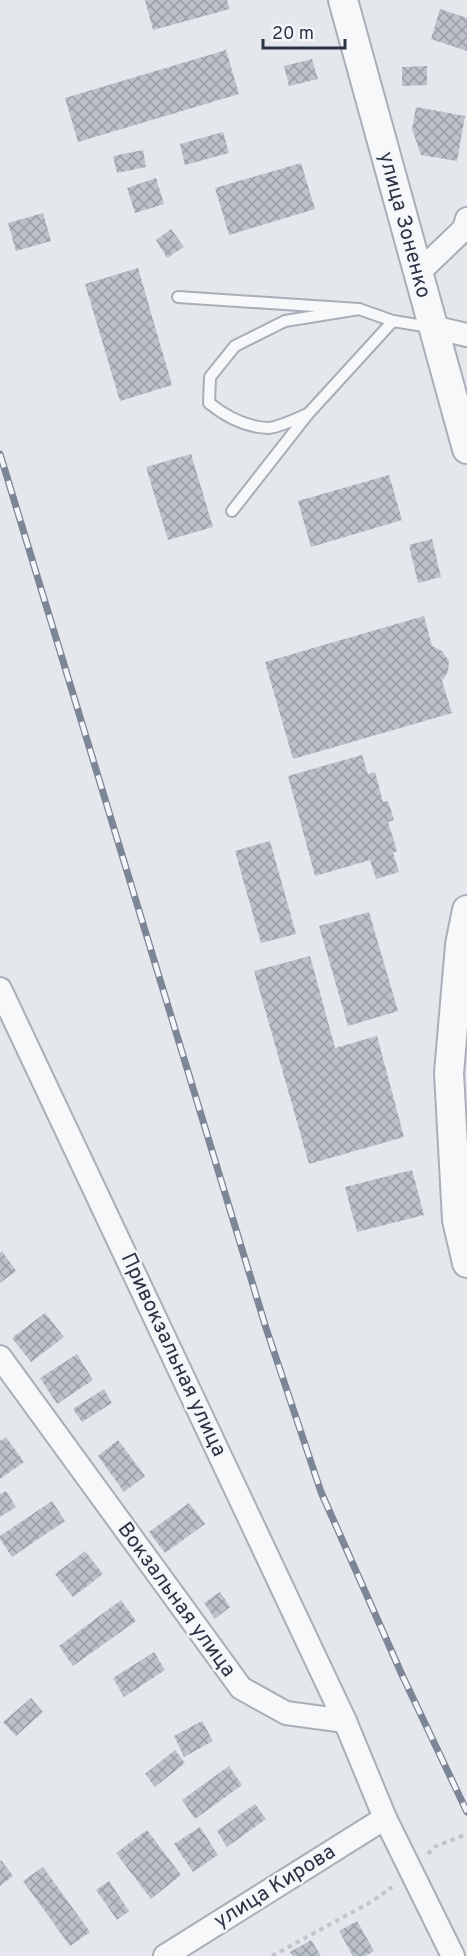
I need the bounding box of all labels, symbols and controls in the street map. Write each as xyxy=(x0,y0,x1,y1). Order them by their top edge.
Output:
scale bar xyxy=(263,12,346,50)
text: 20 m xyxy=(272,23,314,46)
street label: улица Зоненко xyxy=(371,149,437,301)
street label: Привокзальная улица xyxy=(114,1249,232,1461)
street label: Вокзальная улица xyxy=(111,1517,241,1683)
street label: улица Кирова xyxy=(209,1839,341,1935)

